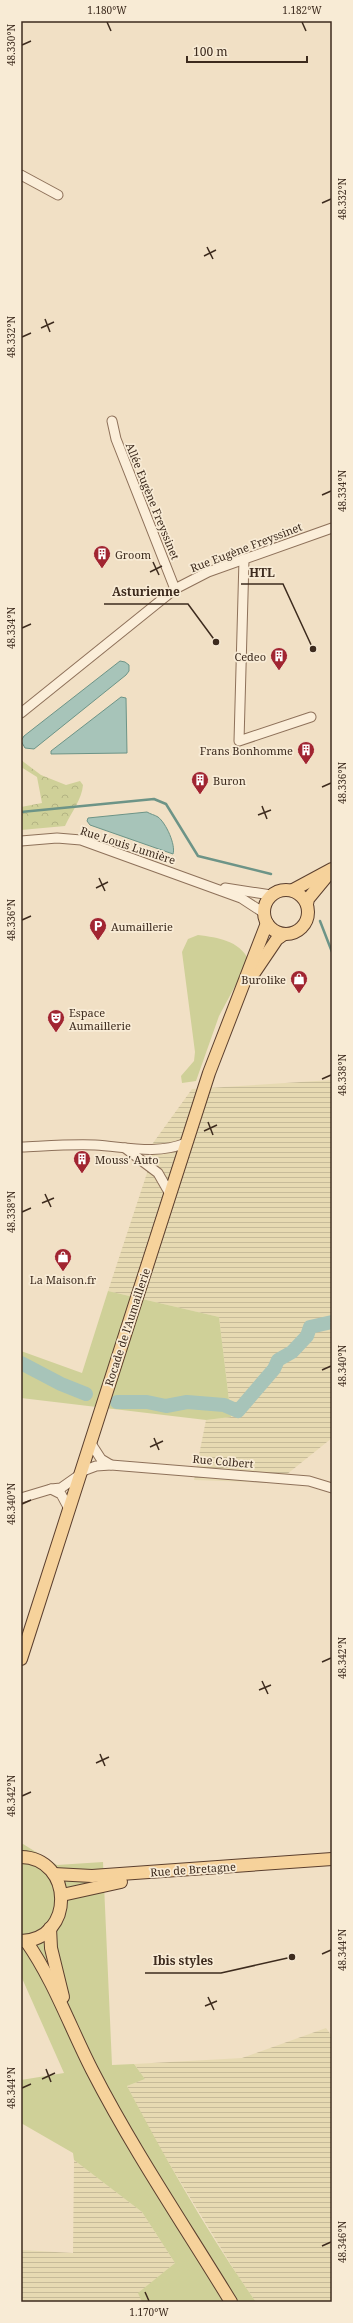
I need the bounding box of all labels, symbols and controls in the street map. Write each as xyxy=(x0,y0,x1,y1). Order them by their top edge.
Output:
text: 1.180°W xyxy=(87,3,127,17)
text: 1.182°W xyxy=(282,3,322,17)
text: 48.330°N xyxy=(4,24,18,66)
scale bar xyxy=(187,38,307,64)
text: 100 m xyxy=(193,43,228,60)
text: 48.332°N xyxy=(335,178,349,220)
text: 48.332°N xyxy=(4,316,18,358)
street label: Allée Eugène Freyssinet xyxy=(123,440,183,562)
text: 48.334°N xyxy=(335,470,349,512)
street label: Rue Eugène Freyssinet xyxy=(188,519,304,575)
building icon: Groom xyxy=(92,544,112,569)
place label: Groom xyxy=(115,547,152,562)
callout: HTL xyxy=(241,560,283,584)
text: HTL xyxy=(249,564,275,581)
callout: Asturienne xyxy=(104,580,188,604)
text: Asturienne xyxy=(112,583,180,600)
text: 48.334°N xyxy=(4,607,18,649)
building icon: Cedeo xyxy=(269,646,289,671)
place label: Cedeo xyxy=(234,649,266,664)
building icon: Frans Bonhomme xyxy=(296,740,316,765)
place label: Frans Bonhomme xyxy=(200,743,293,758)
text: 48.336°N xyxy=(335,762,349,804)
building icon: Buron xyxy=(190,770,210,795)
place label: Buron xyxy=(213,773,246,788)
street label: Rue Louis Lumière xyxy=(79,823,178,867)
text: 48.336°N xyxy=(4,899,18,941)
parking icon: Aumaillerie xyxy=(88,916,108,941)
place label: Aumaillerie xyxy=(111,919,173,934)
shop icon: Burolike xyxy=(289,969,309,994)
place label: Burolike xyxy=(241,972,286,987)
place label: Espace Aumaillerie xyxy=(69,1005,131,1033)
theatre icon: Espace Aumaillerie xyxy=(46,1008,66,1033)
text: 48.338°N xyxy=(335,1054,349,1096)
building icon: Mouss' Auto xyxy=(72,1149,92,1174)
place label: Mouss' Auto xyxy=(95,1152,159,1167)
text: 48.338°N xyxy=(4,1191,18,1233)
shop icon: La Maison.fr xyxy=(53,1247,73,1272)
street label: Rocade de l'Aumaillerie xyxy=(101,1266,153,1388)
place label: La Maison.fr xyxy=(30,1272,97,1287)
text: 48.340°N xyxy=(335,1345,349,1387)
street label: Rue Colbert xyxy=(192,1451,254,1471)
text: 48.340°N xyxy=(4,1483,18,1525)
text: 48.342°N xyxy=(335,1637,349,1679)
text: 48.342°N xyxy=(4,1775,18,1817)
street label: Rue de Bretagne xyxy=(150,1859,236,1879)
text: 48.344°N xyxy=(335,1929,349,1971)
callout: Ibis styles xyxy=(145,1949,221,1973)
text: Ibis styles xyxy=(153,1952,213,1969)
text: 48.344°N xyxy=(4,2067,18,2109)
text: 48.346°N xyxy=(335,2221,349,2263)
text: 1.170°W xyxy=(129,2305,169,2319)

